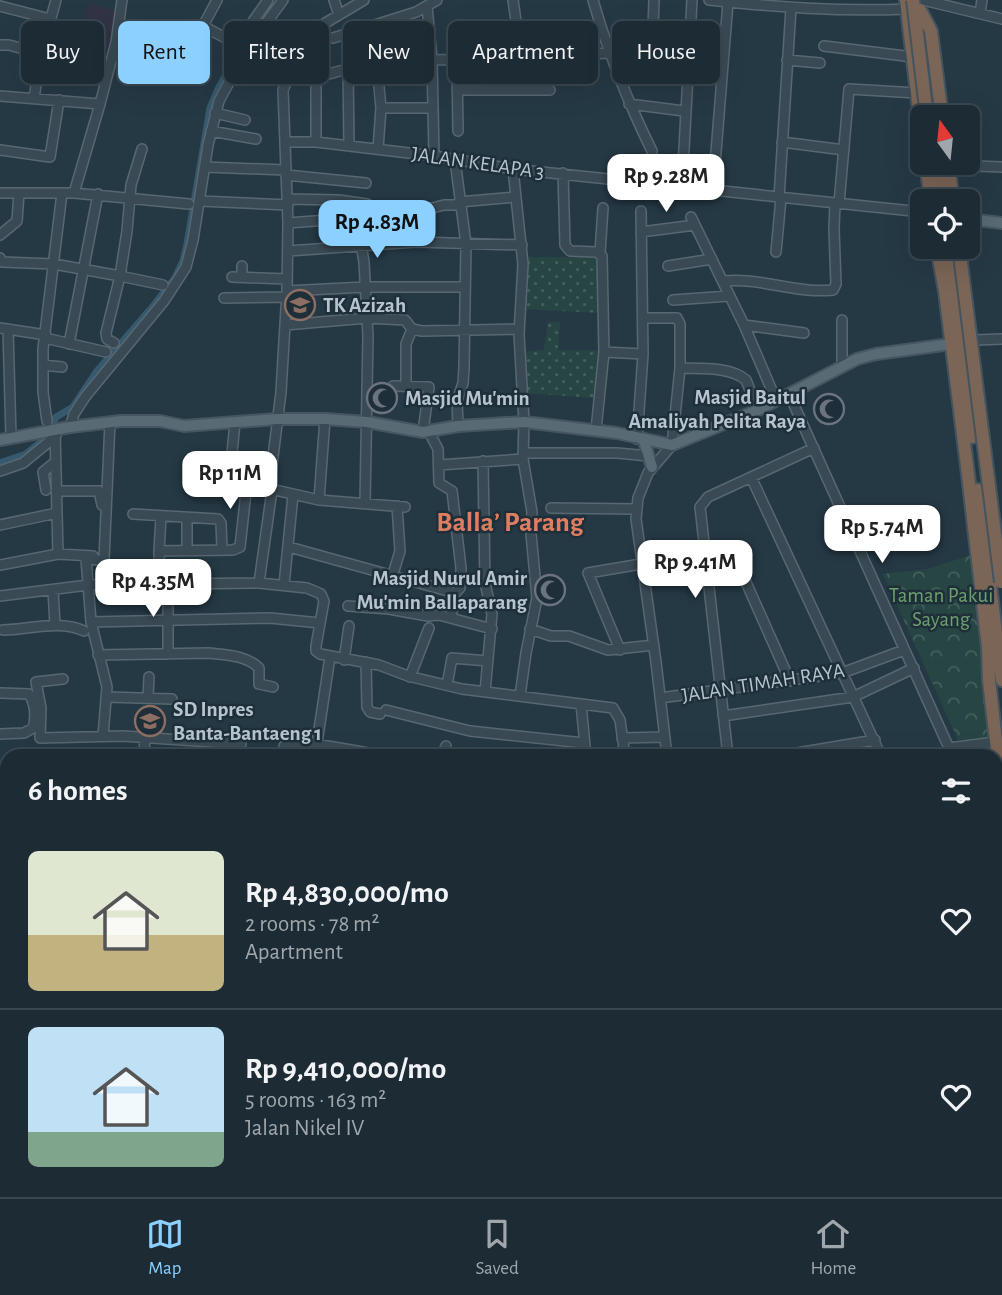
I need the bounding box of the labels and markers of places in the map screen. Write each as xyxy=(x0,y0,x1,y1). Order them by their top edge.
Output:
pin: Rp 9.28M xyxy=(594,154,738,214)
pin: Rp 4.83M xyxy=(305,201,449,260)
school or university icon: TK Azizah xyxy=(283,288,317,322)
place label: TK Azizah xyxy=(323,295,406,316)
mosque icon: Masjid Mu'min xyxy=(365,381,399,415)
place label: Masjid Baitul Amaliyah Pelita Raya xyxy=(628,387,806,432)
place label: Masjid Mu'min xyxy=(405,388,530,409)
mosque icon: Masjid Baitul Amaliyah Pelita Raya xyxy=(812,392,846,426)
pin: Rp 11M xyxy=(173,452,287,511)
pin: Rp 5.74M xyxy=(810,505,954,565)
pin: Rp 9.41M xyxy=(623,540,767,600)
pin: Rp 4.35M xyxy=(81,560,225,619)
place label: Masjid Nurul Amir Mu'min Ballaparang xyxy=(357,568,528,613)
mosque icon: Masjid Nurul Amir Mu'min Ballaparang xyxy=(533,573,567,607)
place label: SD Inpres Banta-Bantaeng 1 xyxy=(173,699,322,744)
school or university icon: SD Inpres Banta-Bantaeng 1 xyxy=(133,704,167,738)

